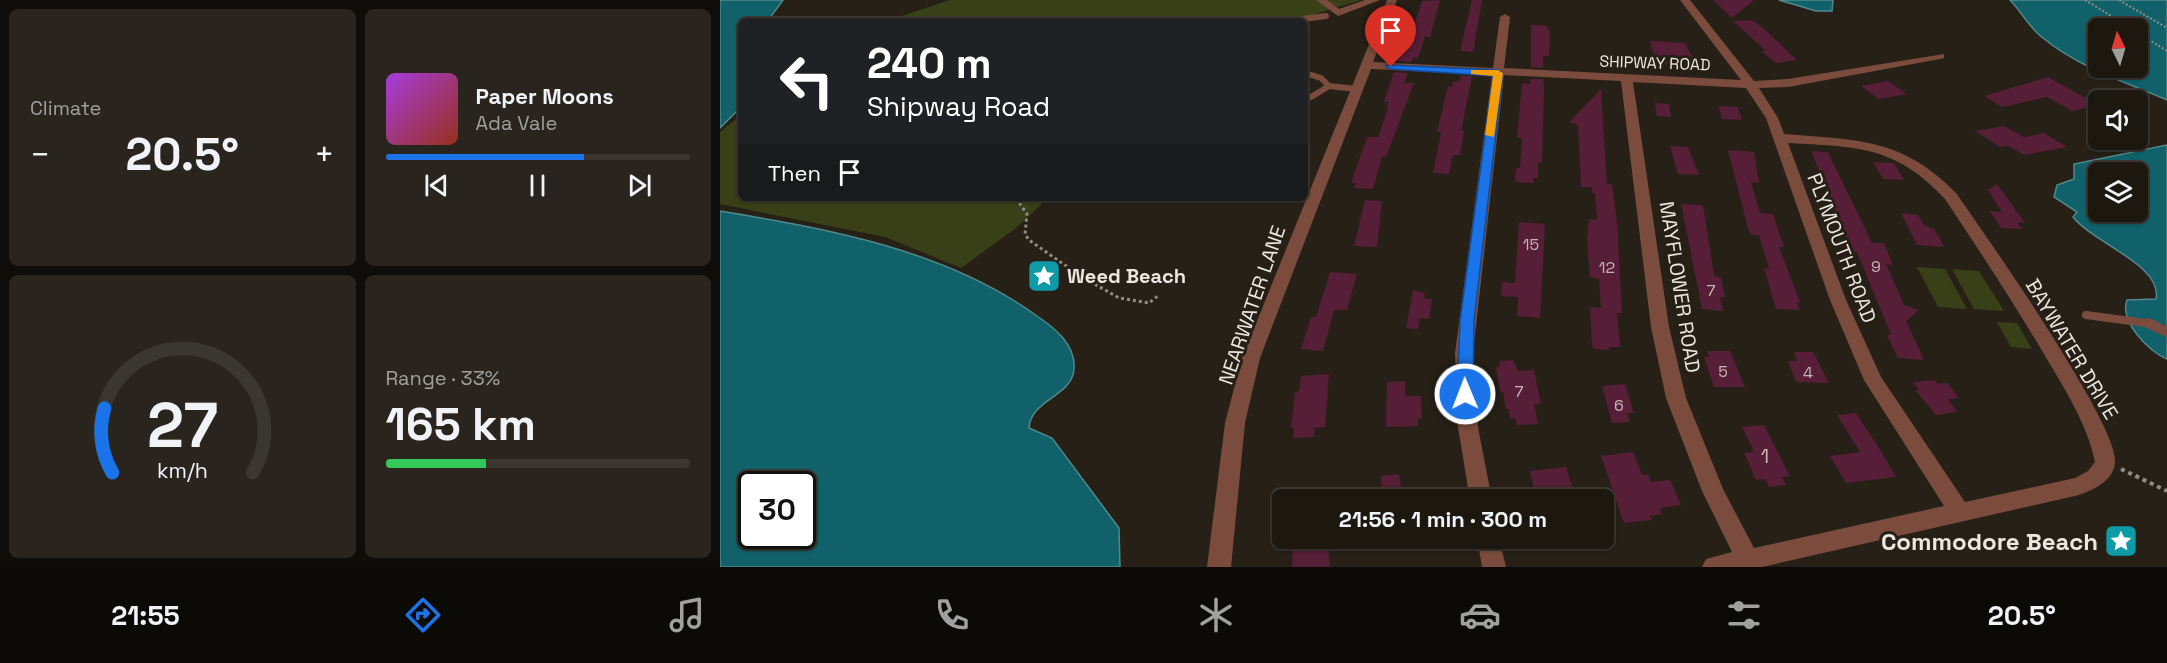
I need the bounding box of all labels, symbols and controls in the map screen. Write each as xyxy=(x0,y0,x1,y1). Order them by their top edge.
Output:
pin xyxy=(1365,5,1416,67)
icon: arrive xyxy=(1374,14,1407,47)
north arrow xyxy=(2088,18,2148,78)
map controls xyxy=(2088,18,2148,222)
text: 240 m xyxy=(867,37,992,90)
icon: left xyxy=(768,42,846,120)
street label: SHIPWAY ROAD xyxy=(1599,51,1711,75)
text: Paper Moons xyxy=(476,82,614,110)
text: Shipway Road xyxy=(867,89,1050,124)
button: sound xyxy=(2088,90,2148,150)
text: Climate xyxy=(30,95,101,121)
text: Ada Vale xyxy=(476,110,557,136)
text: 20.5° xyxy=(126,126,239,183)
text: − xyxy=(30,134,50,176)
text: + xyxy=(314,134,335,176)
icon: arrive xyxy=(833,156,866,189)
text: Then xyxy=(768,159,821,187)
button: layers xyxy=(2088,162,2148,222)
icon: previous xyxy=(420,169,453,202)
icon: pause xyxy=(521,169,554,202)
icon: next xyxy=(623,169,656,202)
street label: PLYMOUTH ROAD xyxy=(1801,169,1883,327)
street label: MAYFLOWER ROAD xyxy=(1654,199,1706,375)
street label: NEARWATER LANE xyxy=(1213,222,1291,388)
house number: 15 xyxy=(1523,234,1539,255)
house number: 9 xyxy=(1871,256,1881,277)
house number: 12 xyxy=(1599,257,1615,278)
place icon: Weed Beach xyxy=(1026,258,1062,294)
place label: Weed Beach xyxy=(1067,263,1186,289)
street label: BAYWATER DRIVE xyxy=(2020,274,2124,424)
house number: 7 xyxy=(1706,280,1716,301)
house number: 5 xyxy=(1718,361,1728,382)
position arrow xyxy=(1433,362,1497,426)
house number: 4 xyxy=(1803,362,1813,383)
text: Range · 33% xyxy=(386,365,500,391)
house number: 7 xyxy=(1514,381,1524,402)
text: 27 xyxy=(147,386,218,465)
house number: 6 xyxy=(1614,395,1624,416)
text: 165 km xyxy=(386,396,536,453)
house number: 1 xyxy=(1761,443,1769,469)
text: km/h xyxy=(157,458,208,485)
speed limit sign: 30 xyxy=(738,471,816,549)
text: 21:56 · 1 min · 300 m xyxy=(1339,505,1547,533)
place icon: Commodore Beach xyxy=(2103,523,2139,559)
place label: Commodore Beach xyxy=(1881,526,2098,557)
icon: directions xyxy=(402,594,444,636)
icon: music xyxy=(666,594,708,636)
icon: phone xyxy=(931,594,973,636)
icon: climate xyxy=(1195,594,1237,636)
icon: car xyxy=(1459,594,1501,636)
icon: filters xyxy=(1723,594,1765,636)
text: 21:55 xyxy=(111,598,180,633)
text: 20.5° xyxy=(1988,598,2056,633)

